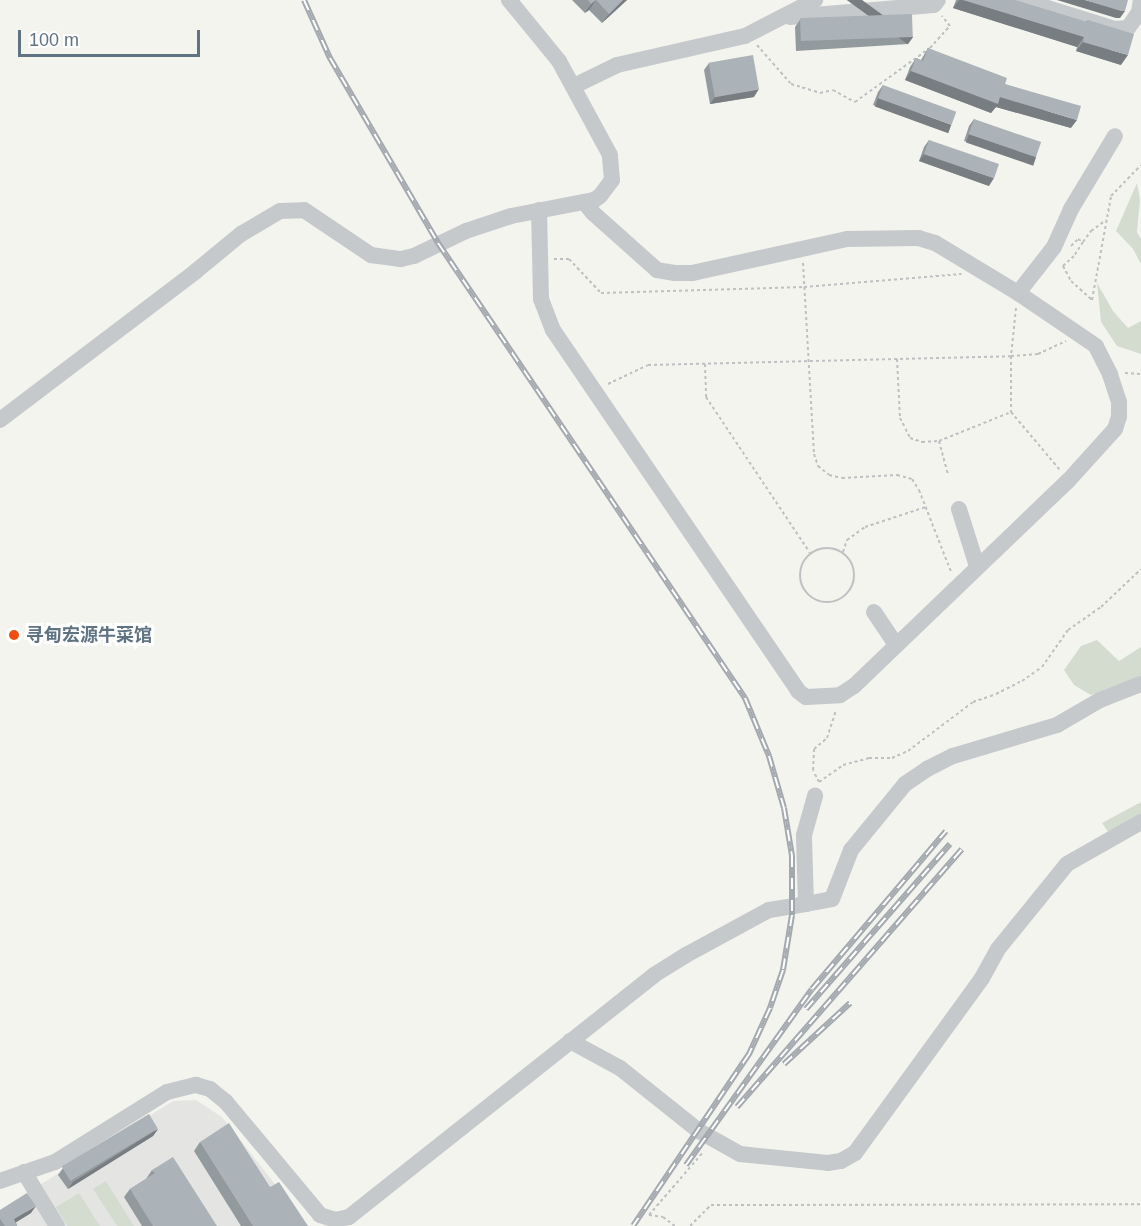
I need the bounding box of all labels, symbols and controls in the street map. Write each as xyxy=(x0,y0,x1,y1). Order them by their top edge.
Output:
scale bar xyxy=(21,18,202,56)
text: 100 m xyxy=(29,30,79,50)
place label: 寻甸宏源牛菜馆 xyxy=(26,624,152,646)
marker: 寻甸宏源牛菜馆 xyxy=(7,628,21,642)

